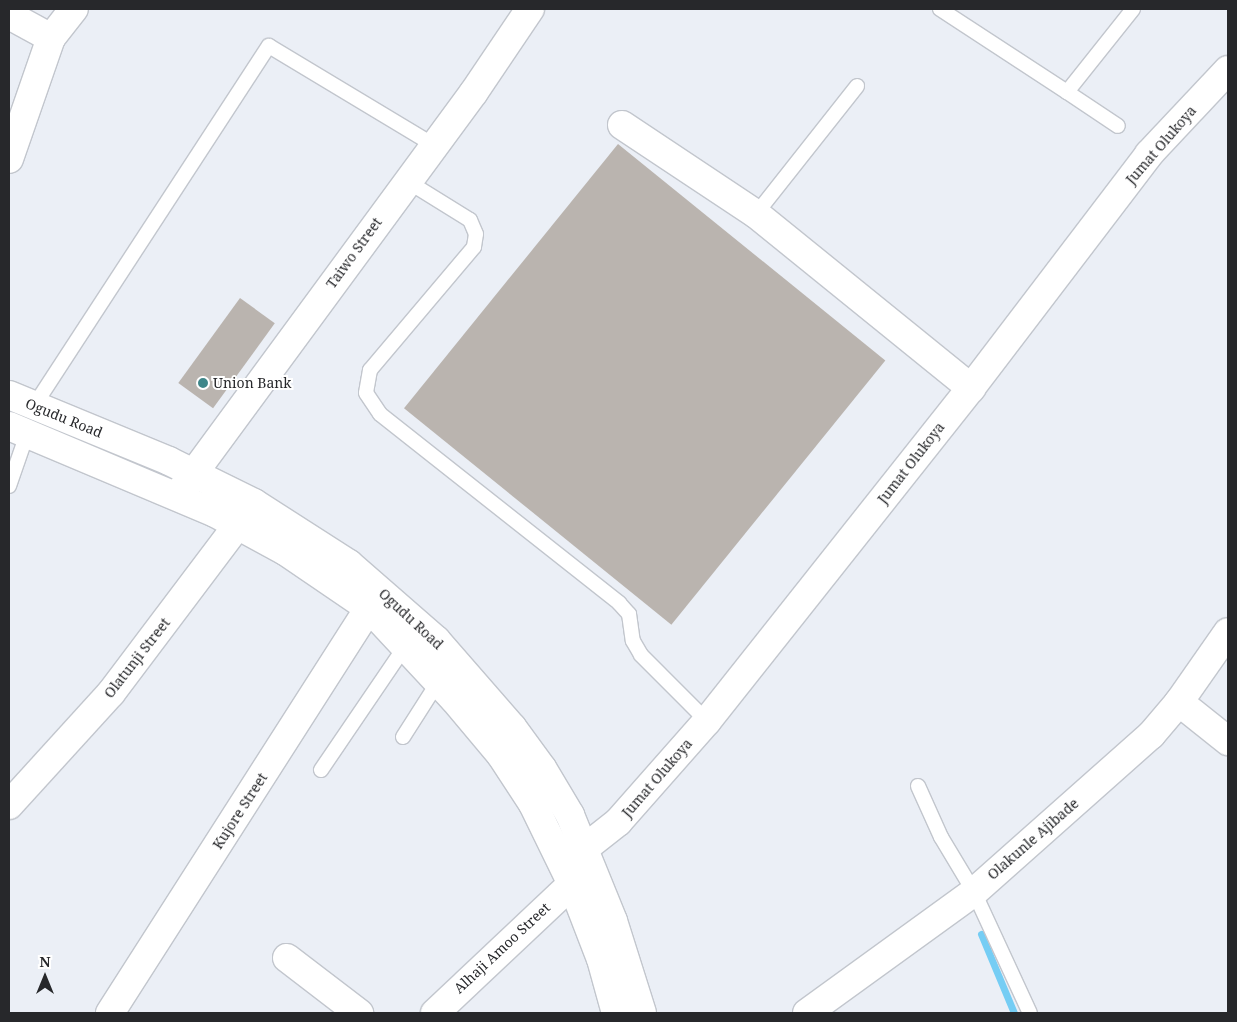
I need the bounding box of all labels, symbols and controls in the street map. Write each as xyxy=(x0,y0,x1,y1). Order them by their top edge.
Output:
street label: Jumat Olukoya xyxy=(1122,102,1200,188)
street label: Taiwo Street xyxy=(323,214,385,292)
place label: Union Bank xyxy=(213,375,292,391)
marker: Union Bank xyxy=(197,377,209,389)
street label: Ogudu Road xyxy=(23,395,105,441)
street label: Jumat Olukoya xyxy=(874,419,948,507)
street label: Ogudu Road xyxy=(375,585,447,653)
street label: Olatunji Street xyxy=(101,615,173,701)
street label: Jumat Olukoya xyxy=(618,735,696,821)
street label: Kujore Street xyxy=(209,770,271,852)
street label: Olakunle Ajibade xyxy=(984,795,1082,883)
street label: Alhaji Amoo Street xyxy=(450,899,554,997)
north arrow xyxy=(20,952,70,1002)
text: N xyxy=(39,952,51,971)

